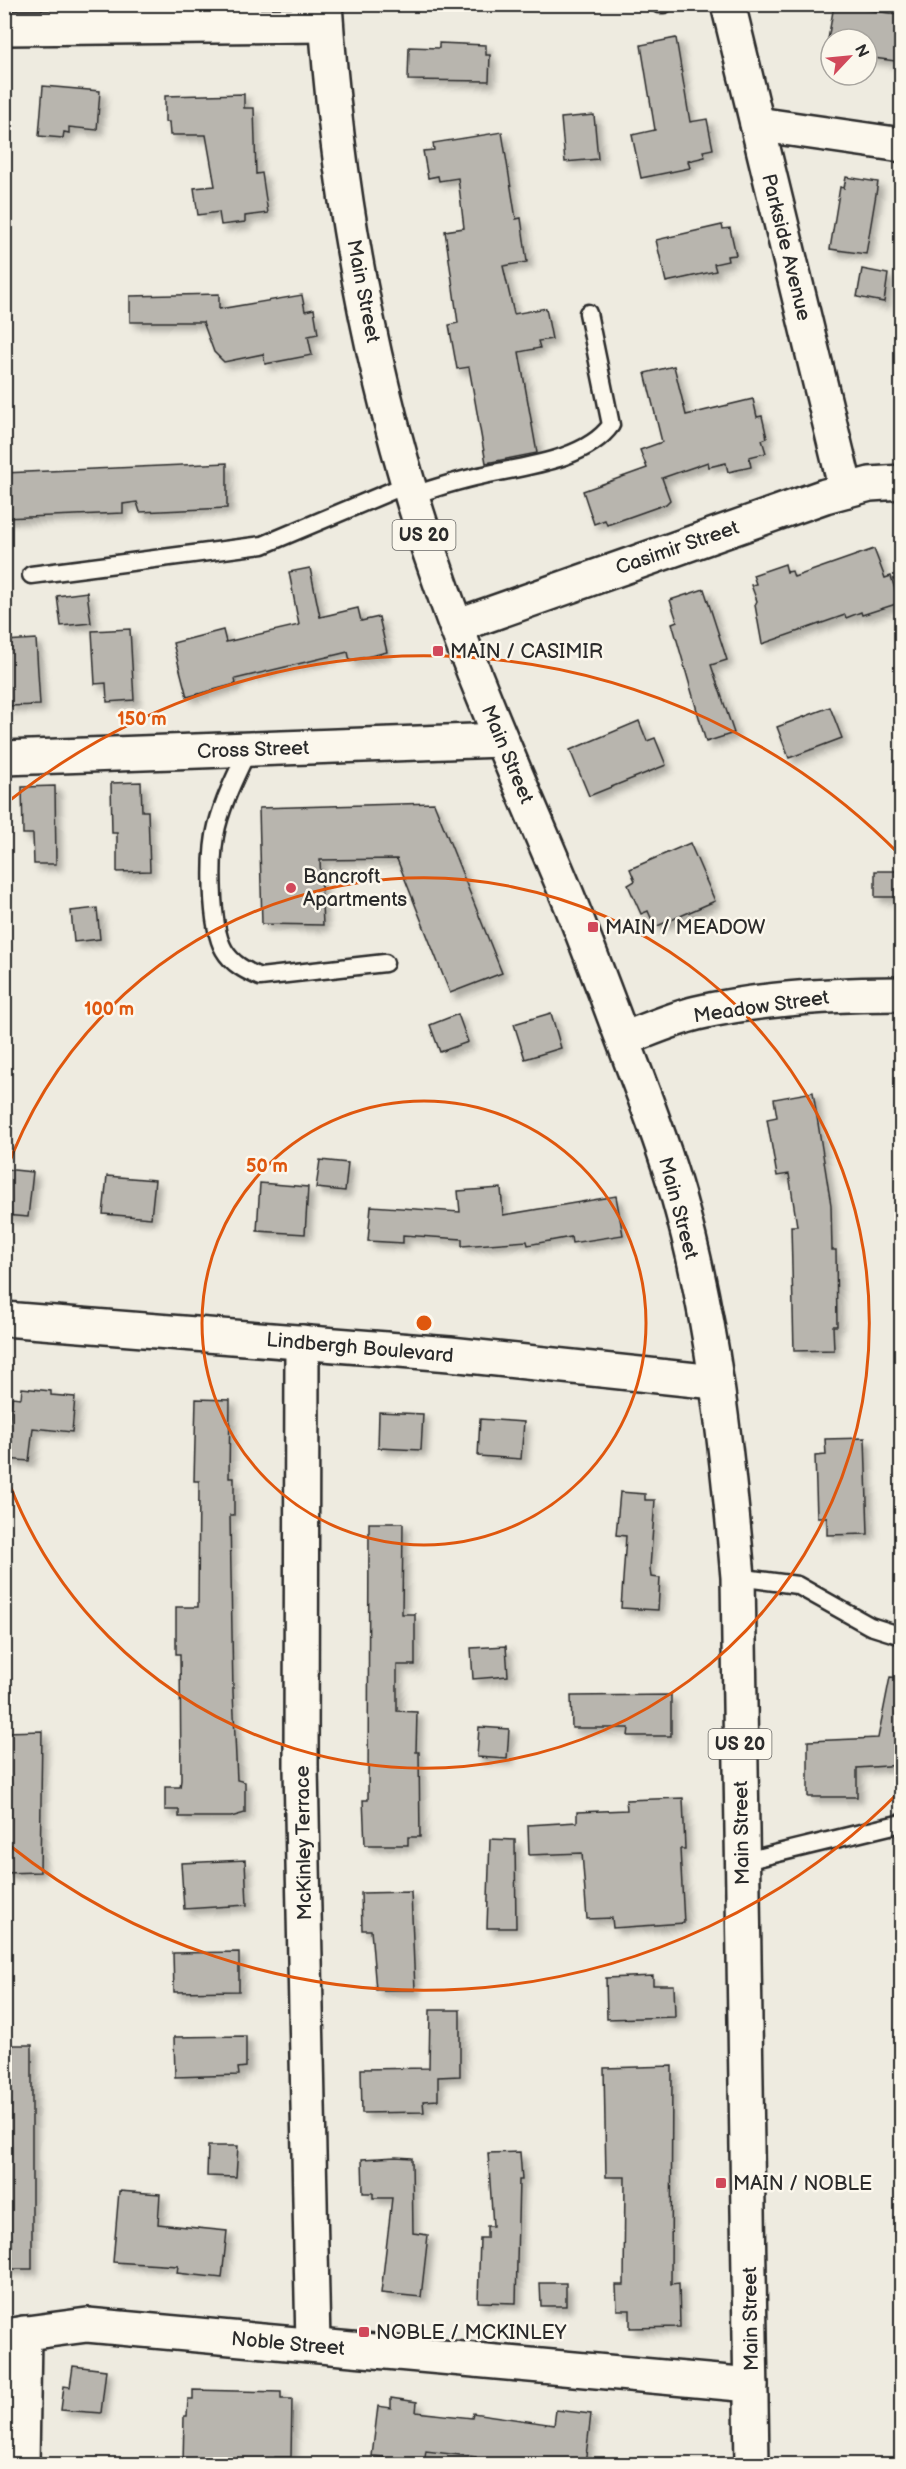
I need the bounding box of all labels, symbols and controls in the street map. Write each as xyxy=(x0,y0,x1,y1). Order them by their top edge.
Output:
north arrow xyxy=(819,27,879,87)
text: N xyxy=(850,42,872,61)
street label: Parkside Avenue xyxy=(756,171,816,323)
street label: Main Street xyxy=(341,238,385,345)
street label: Casimir Street xyxy=(613,516,742,580)
road number: US 20 xyxy=(392,520,456,550)
place label: MAIN / CASIMIR xyxy=(450,640,603,664)
marker: MAIN / CASIMIR xyxy=(431,644,445,658)
street label: Main Street xyxy=(476,702,539,807)
text: 150 m xyxy=(117,709,167,730)
street label: Cross Street xyxy=(197,736,309,764)
place label: Bancroft Apartments xyxy=(303,865,407,912)
marker: Bancroft Apartments xyxy=(284,881,298,895)
place label: MAIN / MEADOW xyxy=(605,916,766,940)
marker: MAIN / MEADOW xyxy=(586,920,600,934)
street label: Meadow Street xyxy=(692,986,830,1028)
text: 100 m xyxy=(84,999,134,1020)
street label: Main Street xyxy=(653,1155,703,1262)
text: 50 m xyxy=(246,1156,288,1177)
centre of rings xyxy=(414,1313,434,1333)
street label: Lindbergh Boulevard xyxy=(265,1328,455,1368)
road number: US 20 xyxy=(708,1729,771,1759)
street label: McKinley Terrace xyxy=(291,1765,317,1921)
street label: Main Street xyxy=(729,1781,755,1885)
place label: MAIN / NOBLE xyxy=(733,2172,872,2196)
marker: MAIN / NOBLE xyxy=(714,2176,728,2190)
street label: Main Street xyxy=(738,2267,764,2371)
place label: NOBLE / MCKINLEY xyxy=(376,2321,567,2345)
marker: NOBLE / MCKINLEY xyxy=(357,2325,371,2339)
street label: Noble Street xyxy=(230,2327,346,2361)

